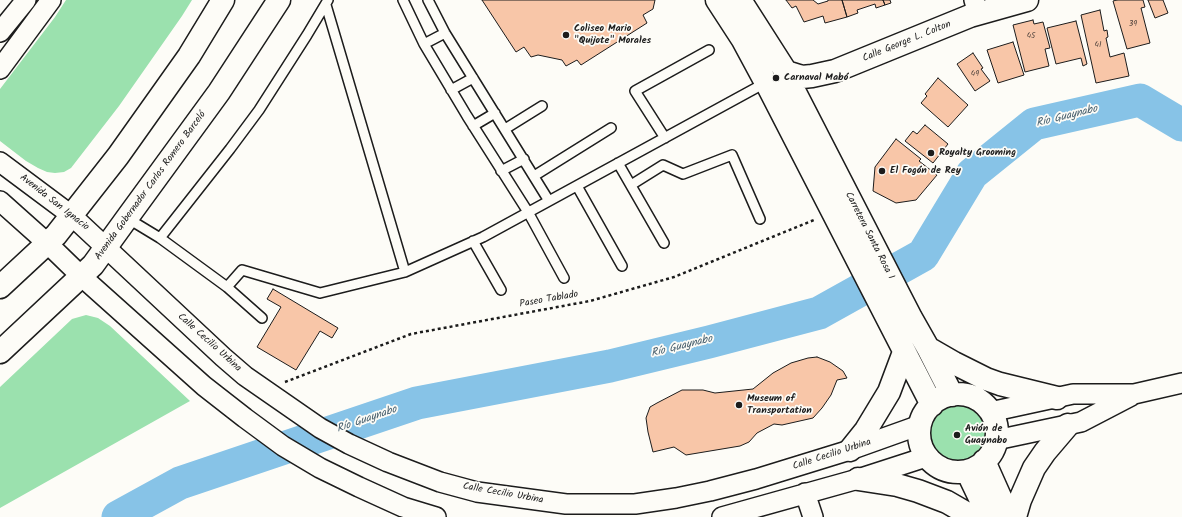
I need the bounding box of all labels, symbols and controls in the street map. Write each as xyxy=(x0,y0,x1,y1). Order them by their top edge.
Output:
street label: Calle George L. Colton xyxy=(861,19,953,65)
house number: 39 xyxy=(1129,20,1137,30)
place label: Coliseo Mario "Quijote" Morales xyxy=(574,23,651,46)
marker: Coliseo Mario "Quijote" Morales xyxy=(561,30,571,40)
house number: 45 xyxy=(1027,32,1035,42)
house number: 41 xyxy=(1095,41,1101,51)
house number: 49 xyxy=(971,70,979,80)
place label: Carnaval Mabó xyxy=(784,72,848,84)
marker: Carnaval Mabó xyxy=(771,73,781,83)
water label: Río Guaynabo xyxy=(1035,103,1099,131)
street label: Avenida Gobernador Carlos Romero Barceló xyxy=(93,109,209,263)
place label: Royalty Grooming xyxy=(939,147,1016,159)
marker: Royalty Grooming xyxy=(926,148,936,158)
place label: El Fogón de Rey xyxy=(890,165,961,177)
marker: El Fogón de Rey xyxy=(877,166,887,176)
street label: Avenida San Ignacio xyxy=(17,172,91,234)
street label: Carretera Santa Rosa I xyxy=(842,190,896,282)
street label: Paseo Tablado xyxy=(519,289,579,311)
street label: Calle Cecilio Urbina xyxy=(175,311,243,375)
water label: Río Guaynabo xyxy=(650,333,714,361)
place label: Museum of Transportation xyxy=(747,393,812,416)
marker: Museum of Transportation xyxy=(734,400,744,410)
water label: Río Guaynabo xyxy=(335,404,399,436)
place label: Avión de Guaynabo xyxy=(965,423,1007,446)
marker: Avión de Guaynabo xyxy=(952,430,962,440)
street label: Calle Cecilio Urbina xyxy=(791,437,873,473)
street label: Calle Cecilio Urbina xyxy=(462,481,544,507)

